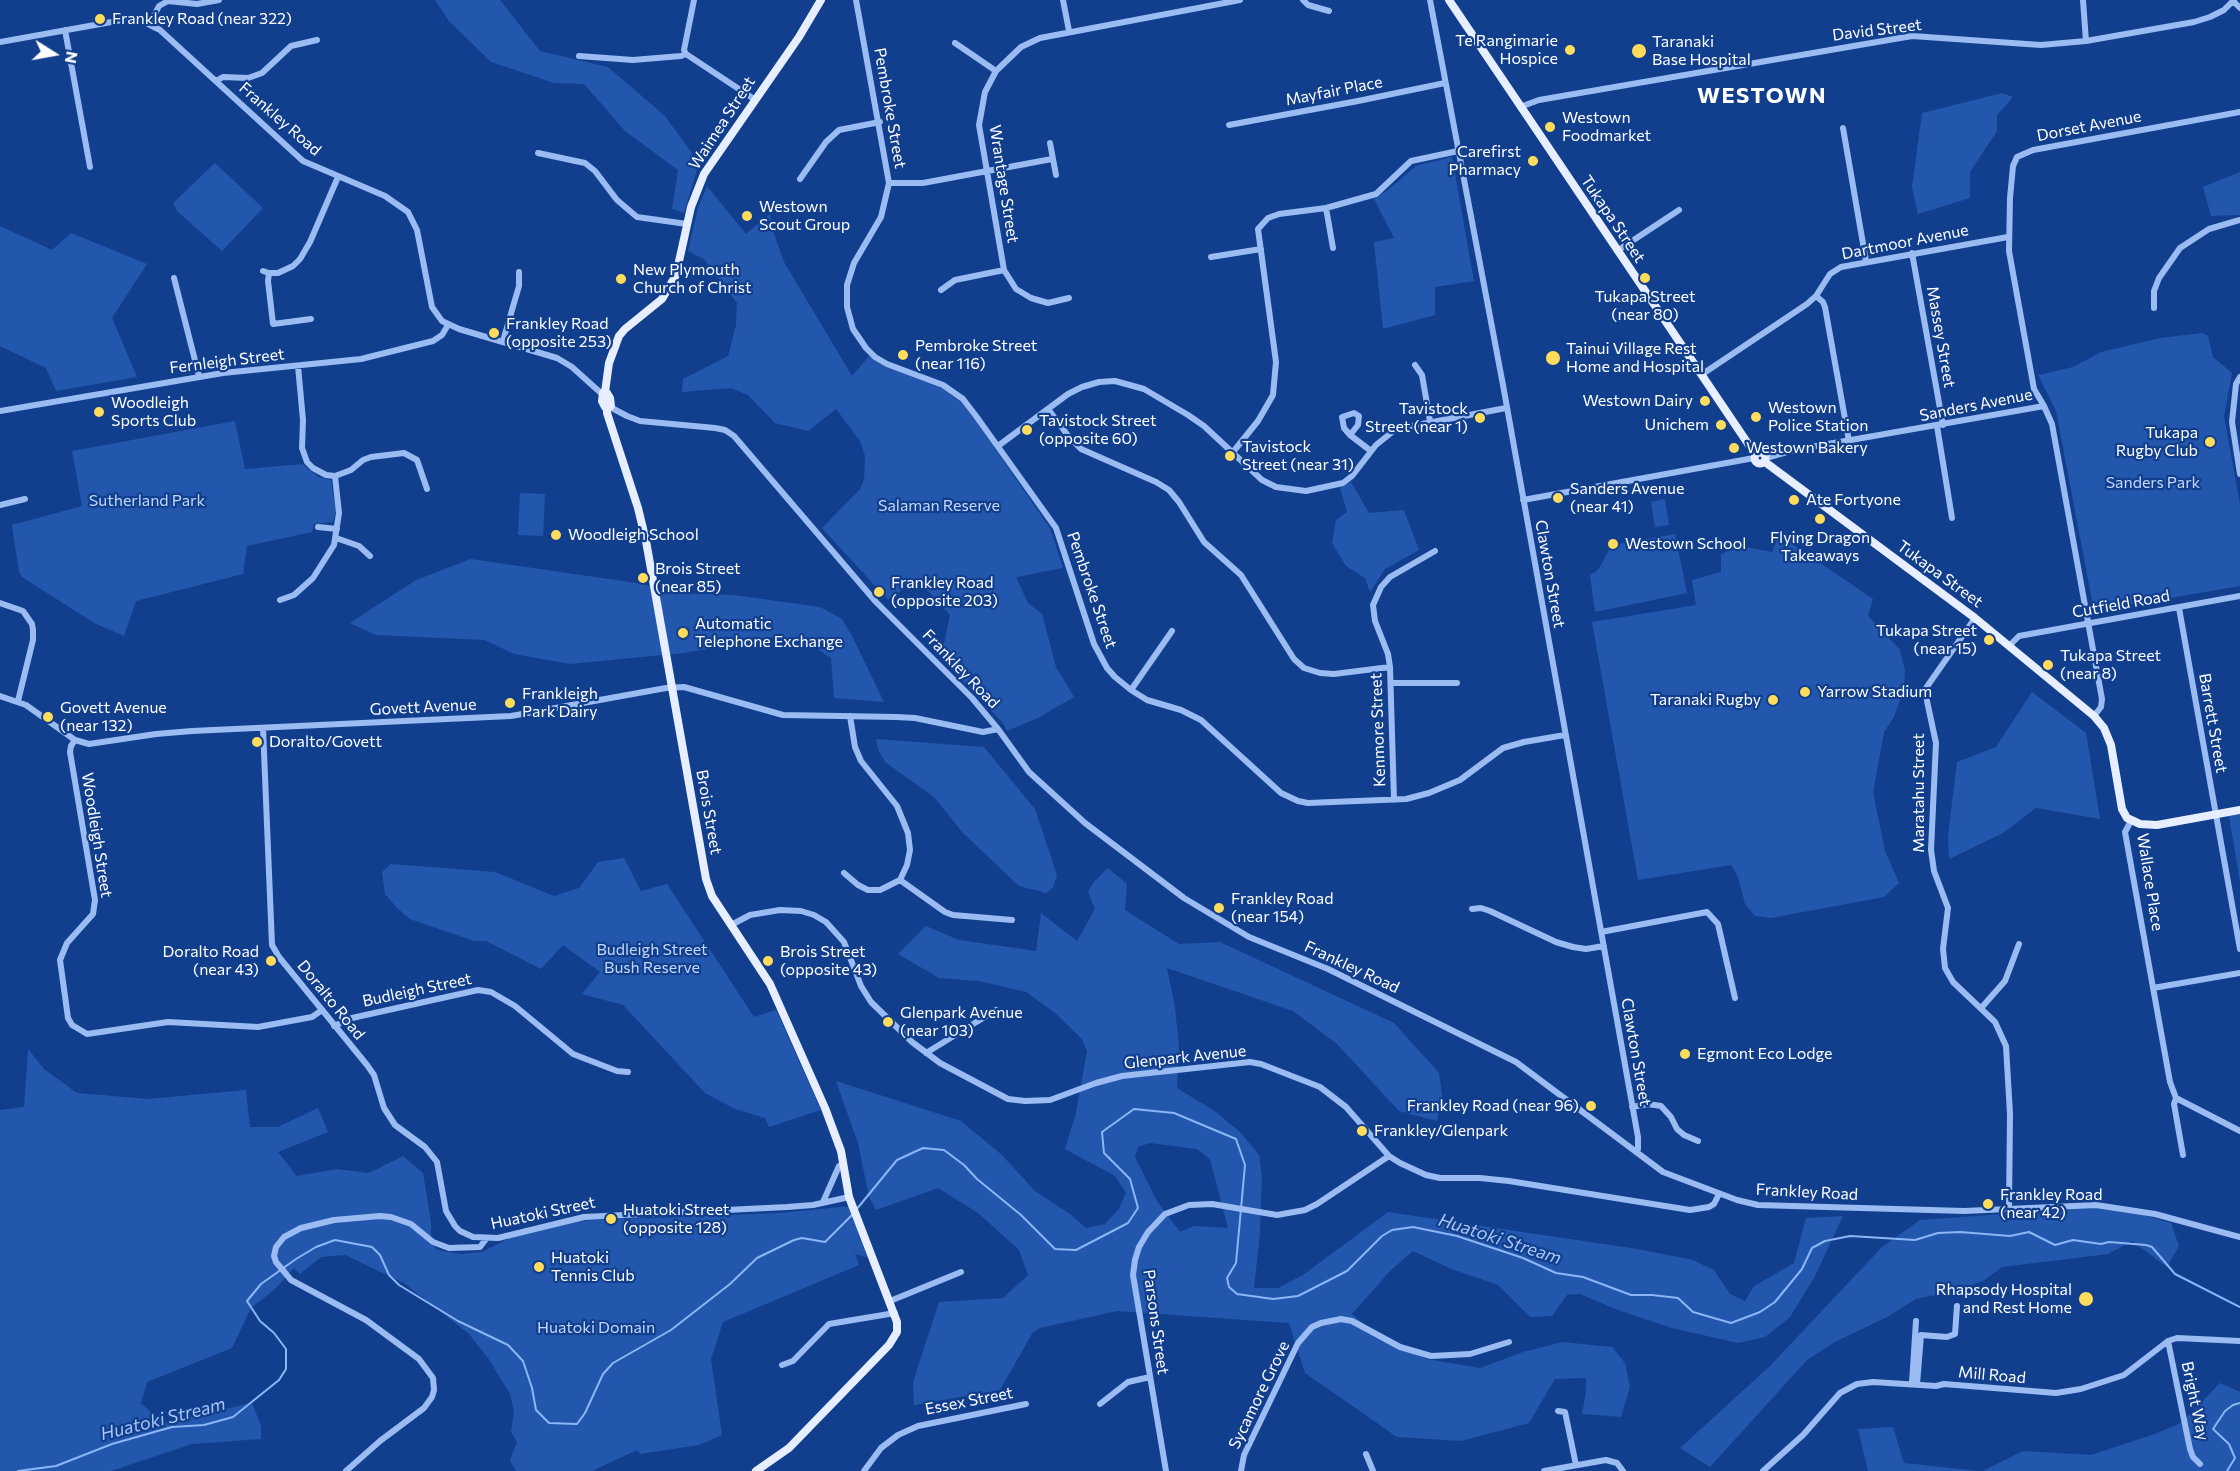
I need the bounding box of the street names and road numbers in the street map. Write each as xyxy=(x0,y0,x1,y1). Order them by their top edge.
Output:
street label: David Street xyxy=(1831,15,1923,45)
street label: Pembroke Street xyxy=(870,46,910,170)
street label: Mayfair Place xyxy=(1284,72,1384,110)
street label: Waimea Street xyxy=(685,73,759,173)
street label: Frankley Road xyxy=(235,78,325,160)
street label: Dorset Avenue xyxy=(2035,106,2143,146)
street label: Wrantage Street xyxy=(985,124,1023,244)
street label: Tukapa Street xyxy=(1577,172,1649,266)
street label: Dartmoor Avenue xyxy=(1840,220,1970,264)
street label: Massey Street xyxy=(1923,285,1959,389)
street label: Fernleigh Street xyxy=(168,344,286,378)
street label: Sanders Avenue xyxy=(1918,385,2034,425)
street label: Clawton Street xyxy=(1531,518,1569,630)
street label: Pembroke Street xyxy=(1063,529,1121,651)
street label: Tukapa Street xyxy=(1893,537,1987,611)
street label: Cutfield Road xyxy=(2071,586,2171,622)
street label: Frankley Road xyxy=(919,626,1003,712)
street label: Barrett Street xyxy=(2195,672,2231,774)
street label: Kenmore Street xyxy=(1366,673,1390,787)
street label: Govett Avenue xyxy=(369,695,477,719)
street label: Maratahu Street xyxy=(1909,733,1929,853)
street label: Brois Street xyxy=(692,768,726,856)
street label: Woodleigh Street xyxy=(78,771,116,899)
street label: Wallace Place xyxy=(2133,832,2167,932)
street label: Frankley Road xyxy=(1302,937,1402,997)
street label: Doralto Road xyxy=(293,956,369,1044)
street label: Budleigh Street xyxy=(361,969,473,1011)
street label: Clawton Street xyxy=(1617,996,1655,1108)
street label: Glenpark Avenue xyxy=(1123,1041,1247,1073)
street label: Frankley Road xyxy=(1755,1180,1859,1204)
street label: Huatoki Street xyxy=(489,1193,597,1233)
street label: Parsons Street xyxy=(1139,1268,1173,1376)
street label: Sycamore Grove xyxy=(1225,1338,1293,1452)
street label: Bright Way xyxy=(2177,1360,2213,1442)
street label: Mill Road xyxy=(1957,1362,2027,1388)
street label: Essex Street xyxy=(923,1383,1015,1419)

